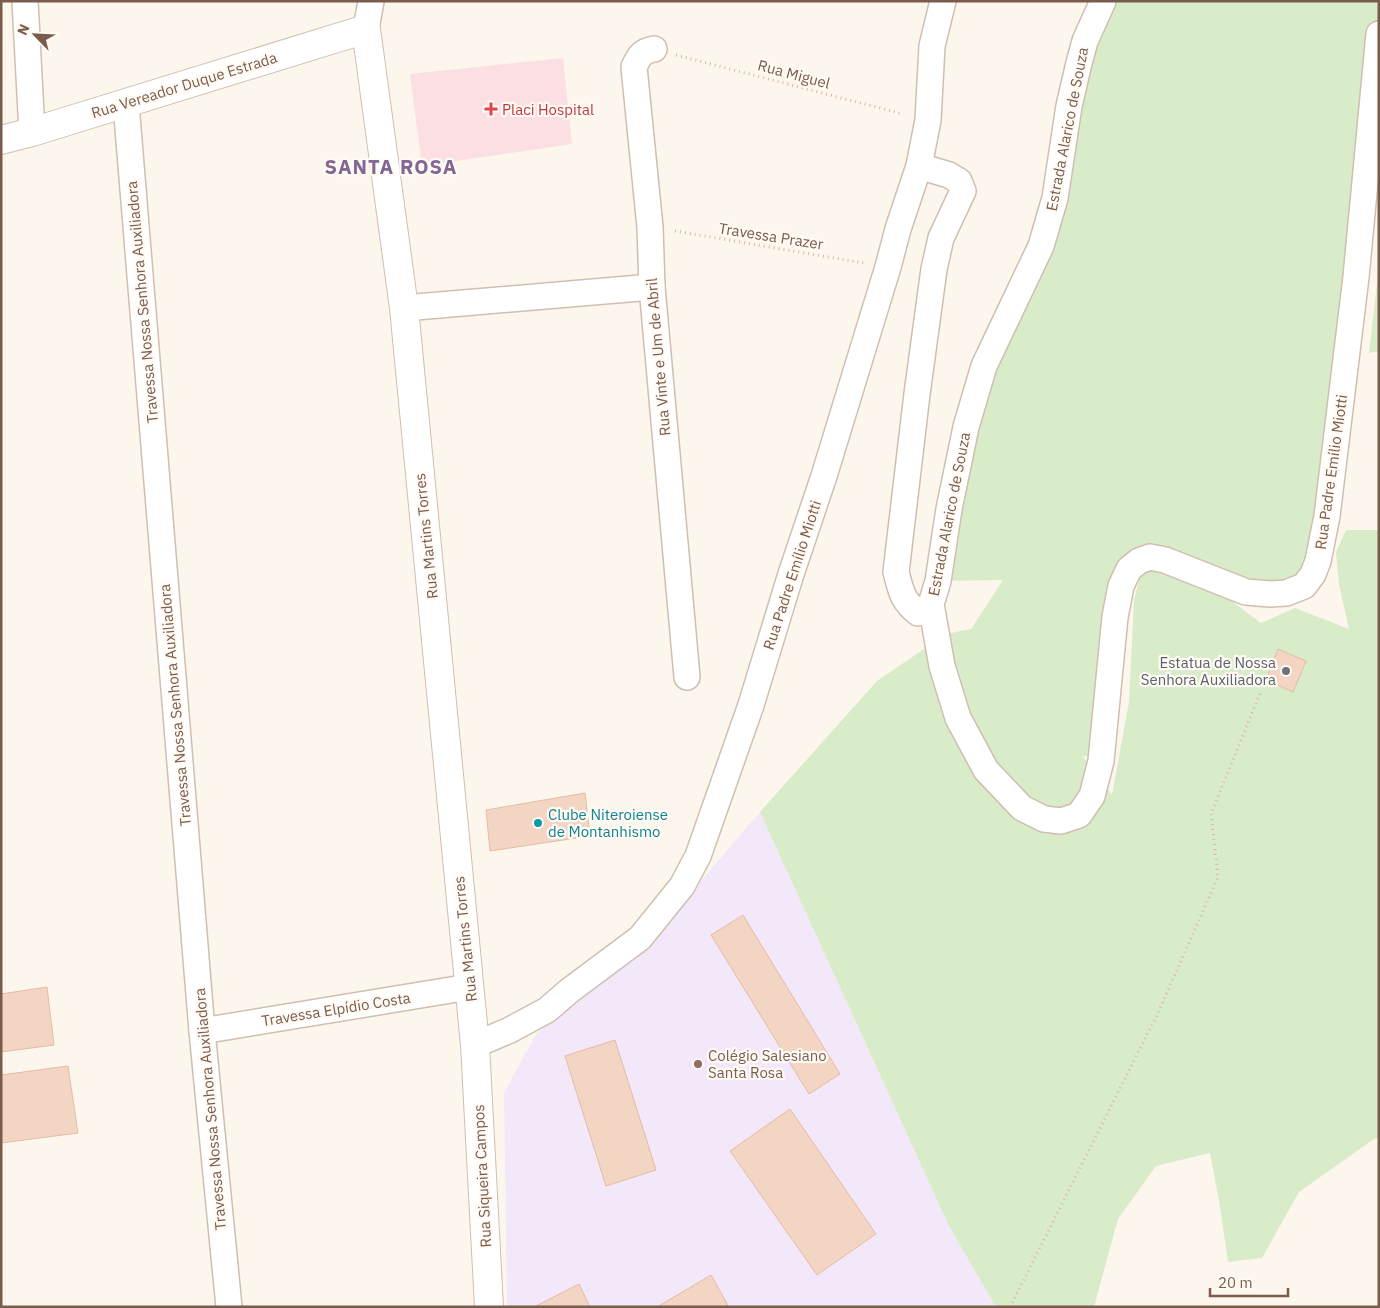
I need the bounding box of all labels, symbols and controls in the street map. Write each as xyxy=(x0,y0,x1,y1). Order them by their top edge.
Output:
north arrow xyxy=(10,10,60,60)
text: N xyxy=(13,21,33,38)
street label: Estrada Alarico de Souza xyxy=(1042,46,1092,212)
street label: Rua Vereador Duque Estrada xyxy=(89,48,279,122)
street label: Rua Miguel xyxy=(756,55,832,93)
place label: Placi Hospital xyxy=(502,100,594,119)
marker: Placi Hospital xyxy=(484,102,498,116)
district label: SANTA ROSA xyxy=(324,153,458,180)
street label: Travessa Nossa Senhora Auxiliadora xyxy=(122,180,162,424)
street label: Travessa Prazer xyxy=(717,218,825,254)
street label: Rua Vinte e Um de Abril xyxy=(642,277,674,437)
street label: Rua Padre Emílio Miotti xyxy=(1311,393,1351,551)
street label: Estrada Alarico de Souza xyxy=(924,431,974,597)
street label: Rua Martins Torres xyxy=(410,472,442,600)
street label: Rua Padre Emílio Miotti xyxy=(759,498,825,652)
street label: Travessa Nossa Senhora Auxiliadora xyxy=(155,583,195,827)
place label: Estatua de Nossa Senhora Auxiliadora xyxy=(1141,653,1276,689)
marker: Estatua de Nossa Senhora Auxiliadora xyxy=(1280,665,1292,677)
place label: Clube Niteroiense de Montanhismo xyxy=(548,805,668,841)
marker: Clube Niteroiense de Montanhismo xyxy=(532,817,544,829)
street label: Rua Martins Torres xyxy=(449,875,481,1003)
street label: Travessa Nossa Senhora Auxiliadora xyxy=(190,987,230,1231)
street label: Travessa Elpídio Costa xyxy=(260,988,412,1030)
place label: Colégio Salesiano Santa Rosa xyxy=(708,1046,827,1082)
marker: Colégio Salesiano Santa Rosa xyxy=(692,1058,704,1070)
street label: Rua Siqueira Campos xyxy=(469,1104,495,1248)
scale bar xyxy=(1210,1266,1288,1298)
text: 20 m xyxy=(1218,1273,1253,1292)

